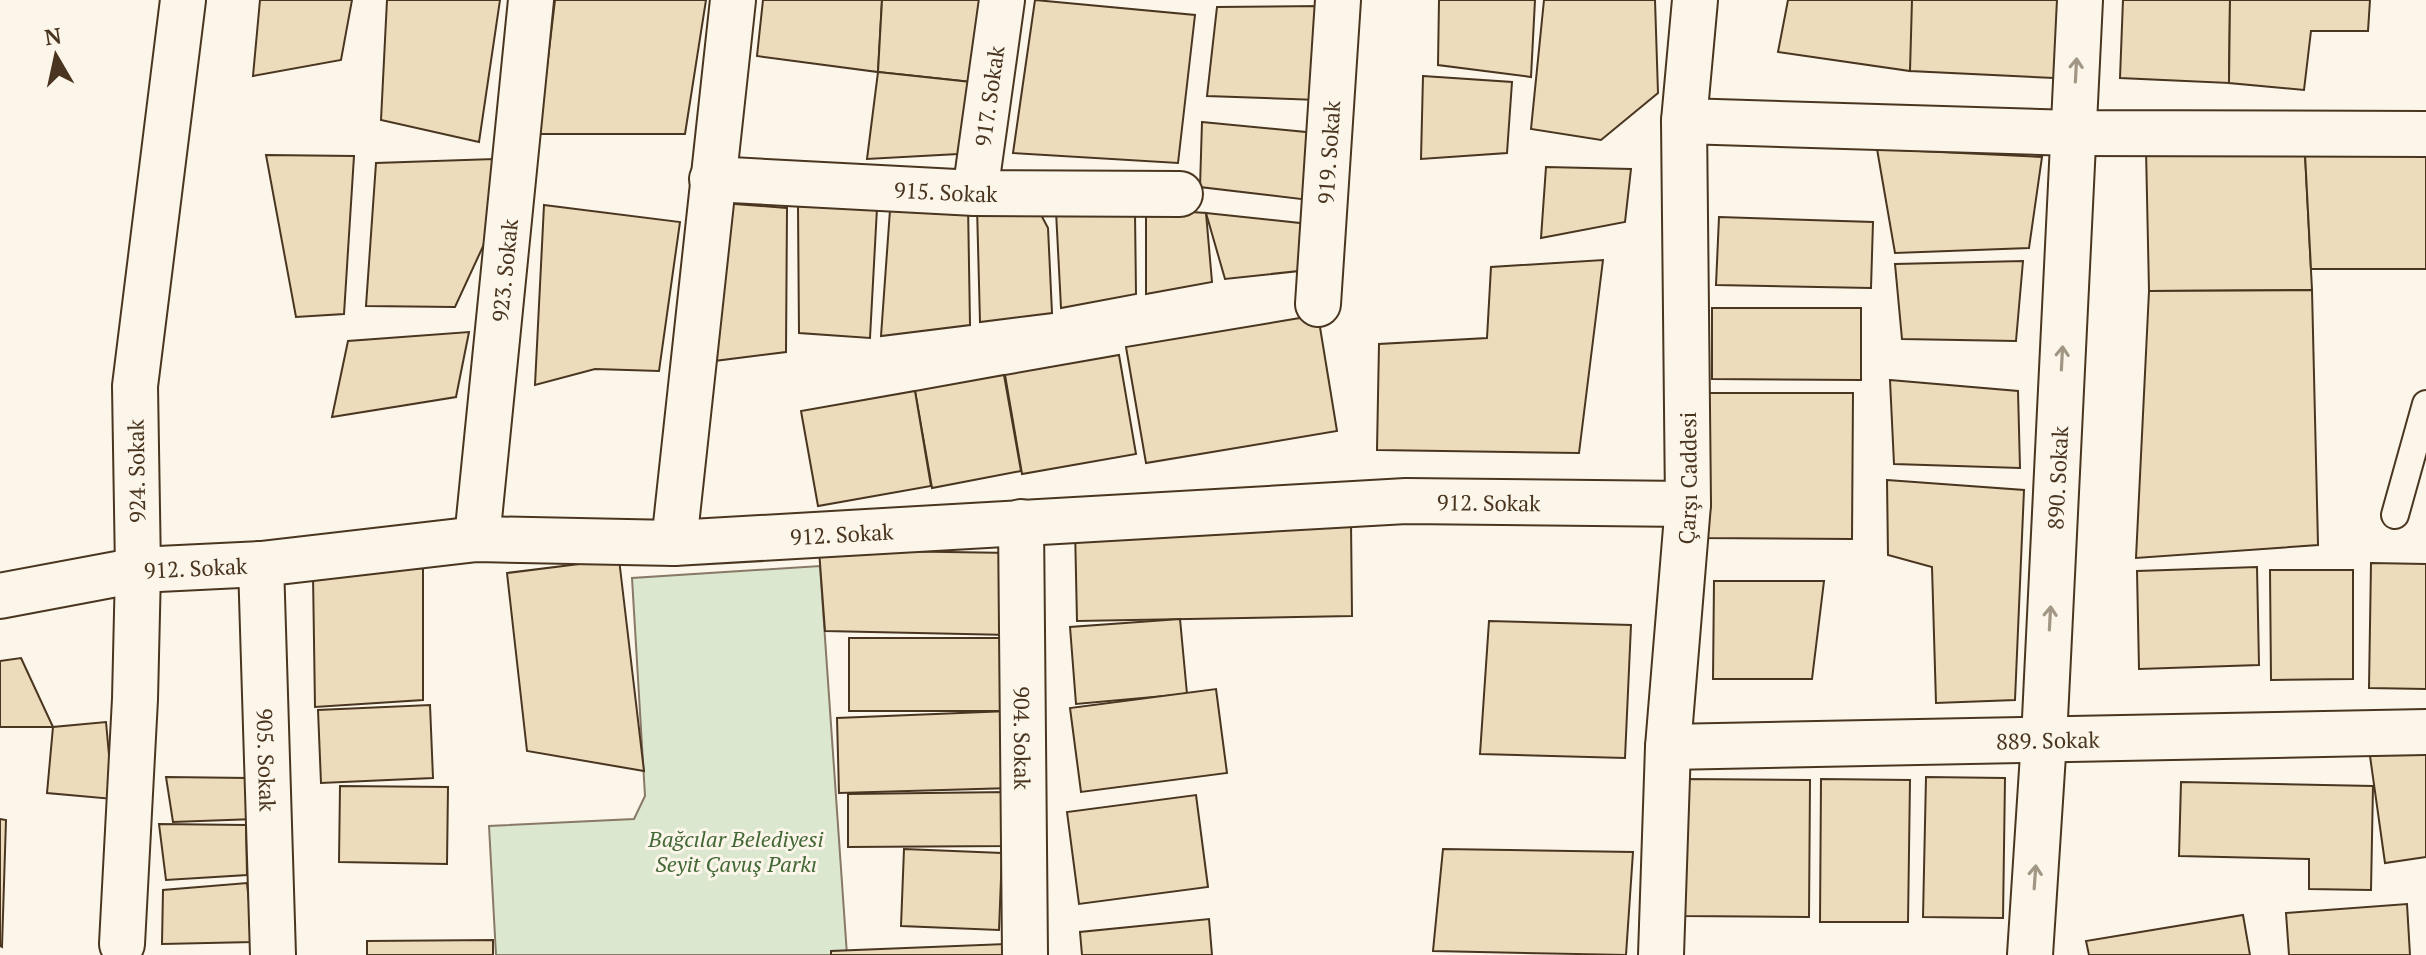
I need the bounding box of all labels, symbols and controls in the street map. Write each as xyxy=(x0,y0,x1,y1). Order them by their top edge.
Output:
north arrow xyxy=(16,16,96,96)
text: N xyxy=(42,20,64,51)
street label: 917. Sokak xyxy=(967,43,1010,148)
one-way arrow xyxy=(2069,57,2084,84)
street label: 919. Sokak xyxy=(1310,99,1346,205)
street label: 915. Sokak xyxy=(893,174,998,208)
street label: 923. Sokak xyxy=(484,217,524,323)
one-way arrow xyxy=(2055,345,2070,372)
street label: Çarşı Caddesi xyxy=(1670,411,1703,545)
street label: 924. Sokak xyxy=(121,418,151,523)
street label: 890. Sokak xyxy=(2040,425,2074,530)
street label: 912. Sokak xyxy=(1437,487,1541,517)
street label: 912. Sokak xyxy=(789,516,895,551)
street label: 912. Sokak xyxy=(143,550,249,584)
one-way arrow xyxy=(2043,605,2058,632)
street label: 904. Sokak xyxy=(1008,686,1038,791)
street label: 905. Sokak xyxy=(251,708,283,813)
street label: 889. Sokak xyxy=(1996,724,2101,755)
park label: Bağcılar Belediyesi Seyit Çavuş Parkı xyxy=(647,824,824,878)
one-way arrow xyxy=(2028,864,2043,891)

